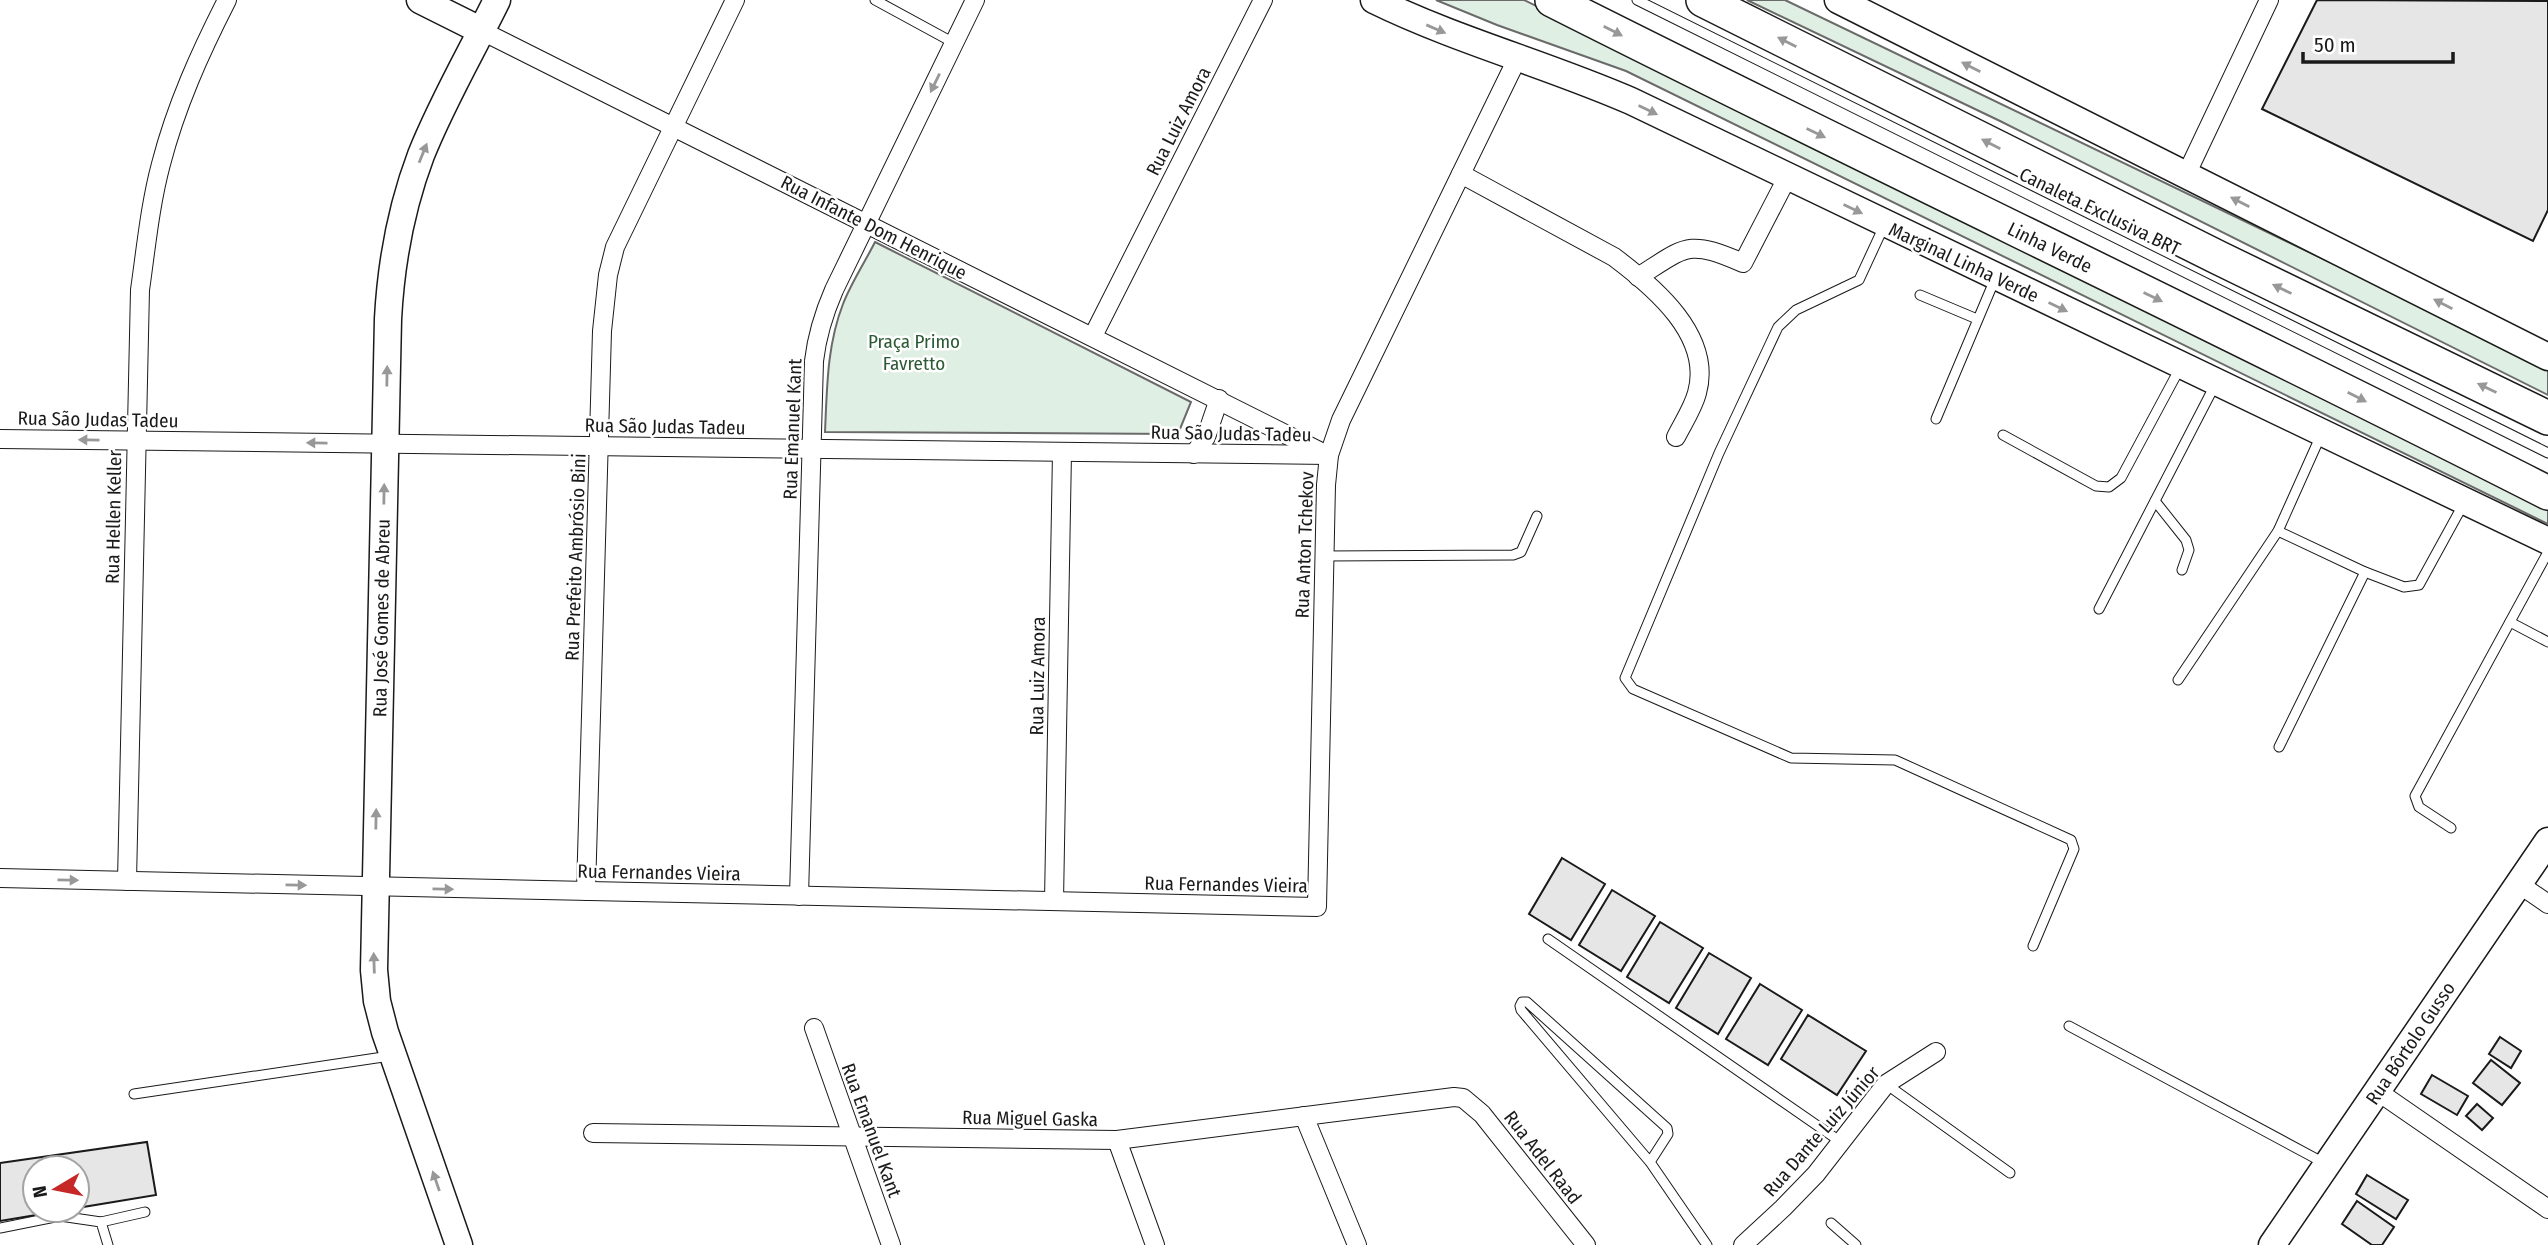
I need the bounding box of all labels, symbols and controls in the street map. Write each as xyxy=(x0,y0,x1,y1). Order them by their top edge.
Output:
scale bar xyxy=(2303,21,2454,65)
one-way arrow xyxy=(1426,23,1447,34)
one-way arrow xyxy=(1603,25,1623,36)
text: 50 m xyxy=(2314,32,2356,58)
one-way arrow xyxy=(1777,36,1797,47)
one-way arrow xyxy=(1961,61,1981,72)
street label: Rua Luiz Amora xyxy=(1141,63,1216,179)
one-way arrow xyxy=(929,73,940,93)
one-way arrow xyxy=(1638,104,1658,115)
one-way arrow xyxy=(1806,127,1826,138)
one-way arrow xyxy=(1981,138,2001,149)
one-way arrow xyxy=(418,142,429,163)
street label: Canaleta Exclusiva BRT xyxy=(2016,162,2184,261)
street label: Rua Infante Dom Henrique xyxy=(777,171,971,284)
one-way arrow xyxy=(2230,196,2250,207)
one-way arrow xyxy=(1843,204,1863,215)
street label: Linha Verde xyxy=(2004,217,2096,278)
street label: Marginal Linha Verde xyxy=(1885,218,2042,307)
one-way arrow xyxy=(2272,283,2292,294)
one-way arrow xyxy=(2143,291,2163,303)
one-way arrow xyxy=(2433,299,2453,310)
one-way arrow xyxy=(2048,301,2068,312)
park label: Praça Primo Favretto xyxy=(868,330,960,375)
street label: Rua Emanuel Kant xyxy=(779,357,806,500)
one-way arrow xyxy=(381,364,392,386)
one-way arrow xyxy=(2477,382,2497,394)
one-way arrow xyxy=(2347,391,2367,402)
street label: Rua São Judas Tadeu xyxy=(17,407,179,432)
street label: Rua São Judas Tadeu xyxy=(584,414,746,439)
street label: Rua São Judas Tadeu xyxy=(1150,421,1312,446)
one-way arrow xyxy=(78,435,100,446)
one-way arrow xyxy=(305,437,327,449)
street label: Rua Hellen Keller xyxy=(101,450,126,584)
street label: Rua Prefeito Ambrósio Bini xyxy=(560,453,591,661)
street label: Rua Anton Tchekov xyxy=(1290,471,1319,619)
one-way arrow xyxy=(378,482,389,504)
street label: Rua José Gomes de Abreu xyxy=(368,519,395,717)
street label: Rua Luiz Amora xyxy=(1025,616,1050,736)
one-way arrow xyxy=(370,808,382,830)
street label: Rua Fernandes Vieira xyxy=(577,860,741,885)
street label: Rua Fernandes Vieira xyxy=(1144,872,1308,897)
one-way arrow xyxy=(57,874,79,885)
one-way arrow xyxy=(285,880,307,891)
one-way arrow xyxy=(432,883,454,894)
one-way arrow xyxy=(369,952,380,974)
street label: Rua Bôrtolo Gusso xyxy=(2361,977,2460,1109)
street label: Rua Emanuel Kant xyxy=(837,1060,907,1201)
street label: Rua Dante Luiz Júnior xyxy=(1758,1061,1885,1201)
street label: Rua Miguel Gaska xyxy=(962,1106,1098,1131)
street label: Rua Adel Raad xyxy=(1499,1106,1586,1209)
north arrow xyxy=(21,1154,91,1224)
one-way arrow xyxy=(430,1170,441,1191)
text: N xyxy=(27,1184,52,1199)

